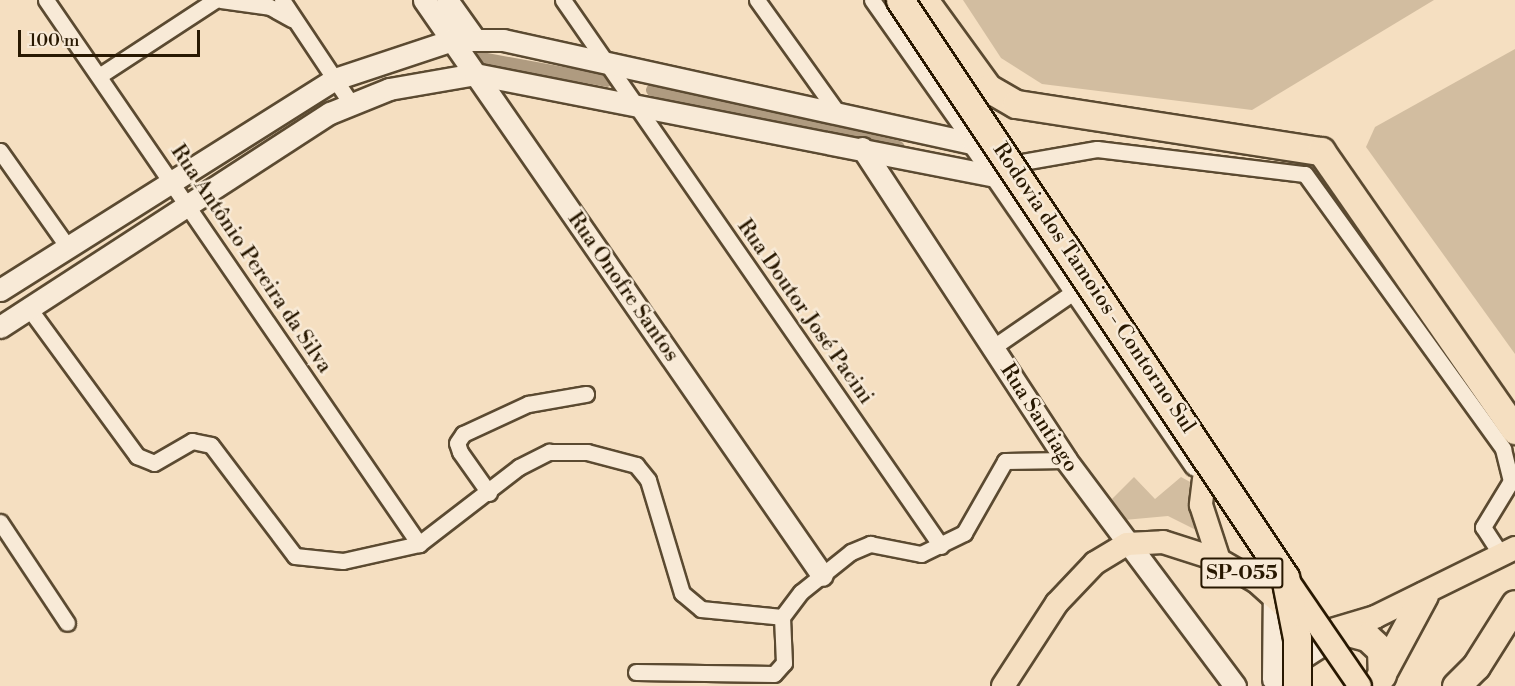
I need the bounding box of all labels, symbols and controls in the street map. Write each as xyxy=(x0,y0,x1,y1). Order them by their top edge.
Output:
scale bar xyxy=(21,18,202,56)
text: 100 m xyxy=(29,29,80,52)
street label: Rodovia dos Tamoios - Contorno Sul xyxy=(987,138,1201,438)
street label: Rua Antônio Pereira da Silva xyxy=(165,140,337,378)
street label: Rua Onofre Santos xyxy=(562,207,684,367)
street label: Rua Doutor José Pacini xyxy=(732,215,878,409)
street label: Rua Santiago xyxy=(995,359,1083,477)
road number: SP-055 xyxy=(1200,556,1284,590)

